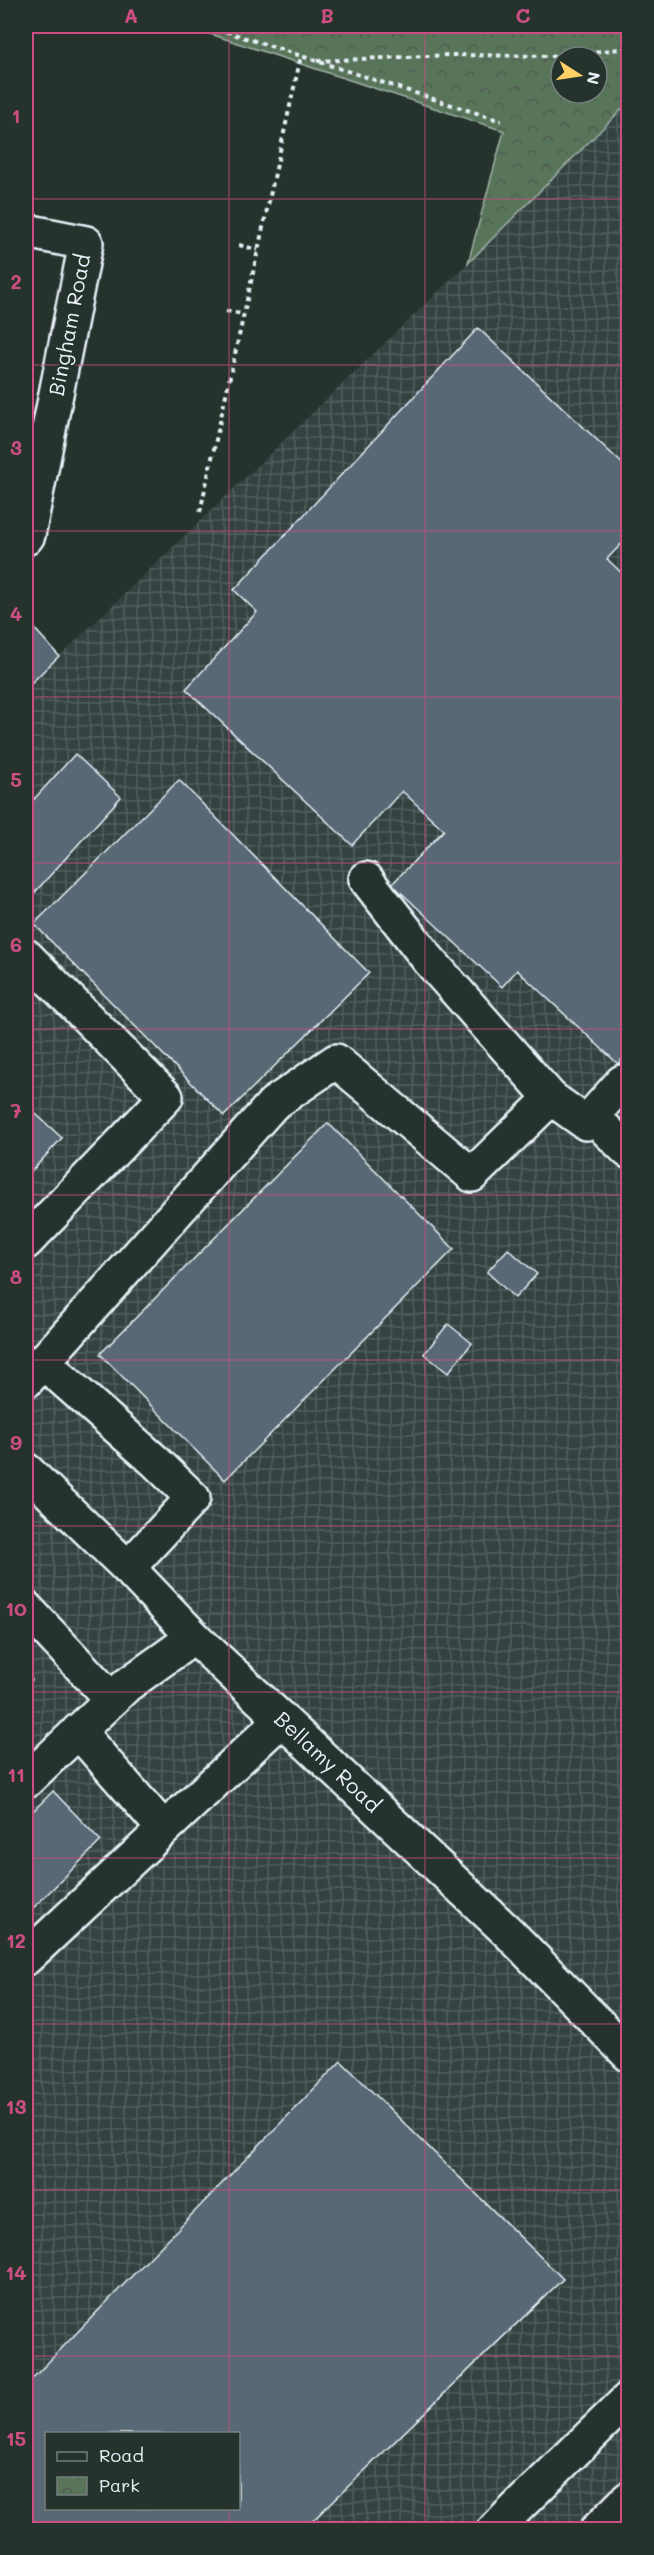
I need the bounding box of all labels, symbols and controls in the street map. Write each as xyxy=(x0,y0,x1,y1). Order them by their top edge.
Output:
text: A xyxy=(124,2,138,28)
text: B xyxy=(320,2,334,28)
text: C xyxy=(516,2,531,28)
north arrow xyxy=(549,45,609,105)
text: N xyxy=(583,70,606,86)
text: 1 xyxy=(12,102,20,128)
street label: Bingham Road xyxy=(42,251,96,398)
text: 2 xyxy=(10,268,22,294)
text: 3 xyxy=(10,434,22,460)
text: 4 xyxy=(10,600,23,626)
text: 5 xyxy=(10,766,22,792)
text: 6 xyxy=(10,931,22,957)
text: 7 xyxy=(10,1097,22,1123)
text: 8 xyxy=(10,1263,22,1289)
text: 9 xyxy=(10,1429,22,1455)
text: 10 xyxy=(5,1595,27,1621)
street label: Bellamy Road xyxy=(269,1705,387,1818)
text: 11 xyxy=(7,1761,25,1787)
text: 12 xyxy=(6,1927,26,1953)
text: 13 xyxy=(6,2093,26,2119)
text: 14 xyxy=(5,2259,27,2285)
text: 15 xyxy=(6,2425,26,2451)
legend xyxy=(45,2432,240,2510)
text: Road xyxy=(99,2443,144,2467)
text: Park xyxy=(99,2473,140,2497)

